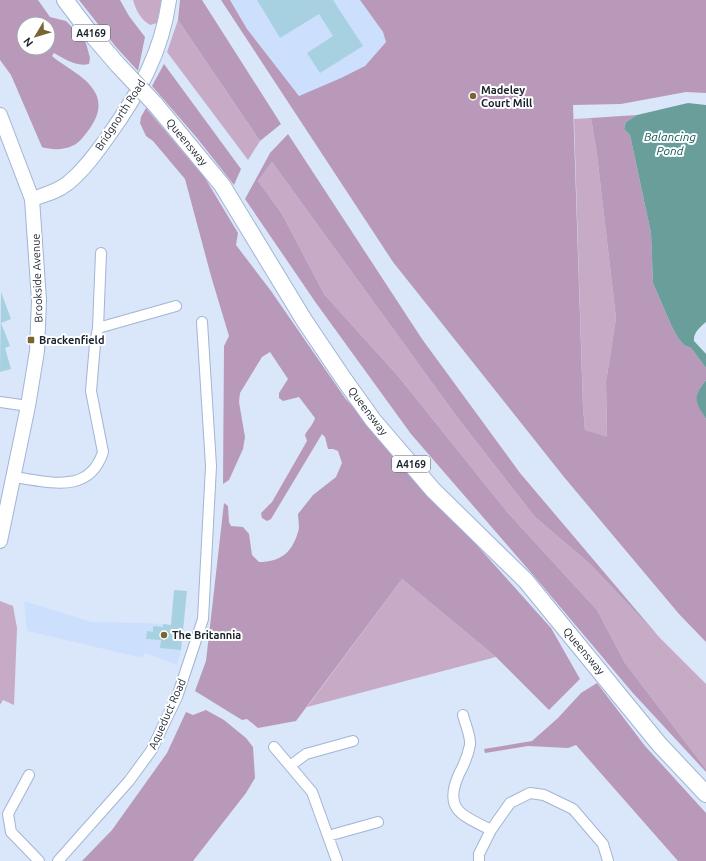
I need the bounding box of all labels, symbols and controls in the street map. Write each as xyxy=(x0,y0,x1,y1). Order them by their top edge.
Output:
north arrow xyxy=(16,16,56,56)
road number: A4169 xyxy=(72,25,110,41)
text: N xyxy=(21,35,35,49)
street label: Bridgnorth Road xyxy=(93,77,147,153)
place label: Madeley Court Mill xyxy=(481,84,533,109)
marker: Madeley Court Mill xyxy=(468,91,478,101)
street label: Queensway xyxy=(164,116,211,168)
water label: Balancing Pond xyxy=(644,130,697,157)
street label: Brookside Avenue xyxy=(29,233,45,323)
place label: Brackenfield xyxy=(39,334,105,346)
marker: Brackenfield xyxy=(26,335,36,345)
street label: Queensway xyxy=(346,384,391,438)
road number: A4169 xyxy=(392,456,430,472)
street label: Queensway xyxy=(561,625,608,677)
place label: The Britannia xyxy=(172,629,241,641)
marker: The Britannia xyxy=(159,630,169,640)
street label: Aqueduct Road xyxy=(146,677,188,751)

